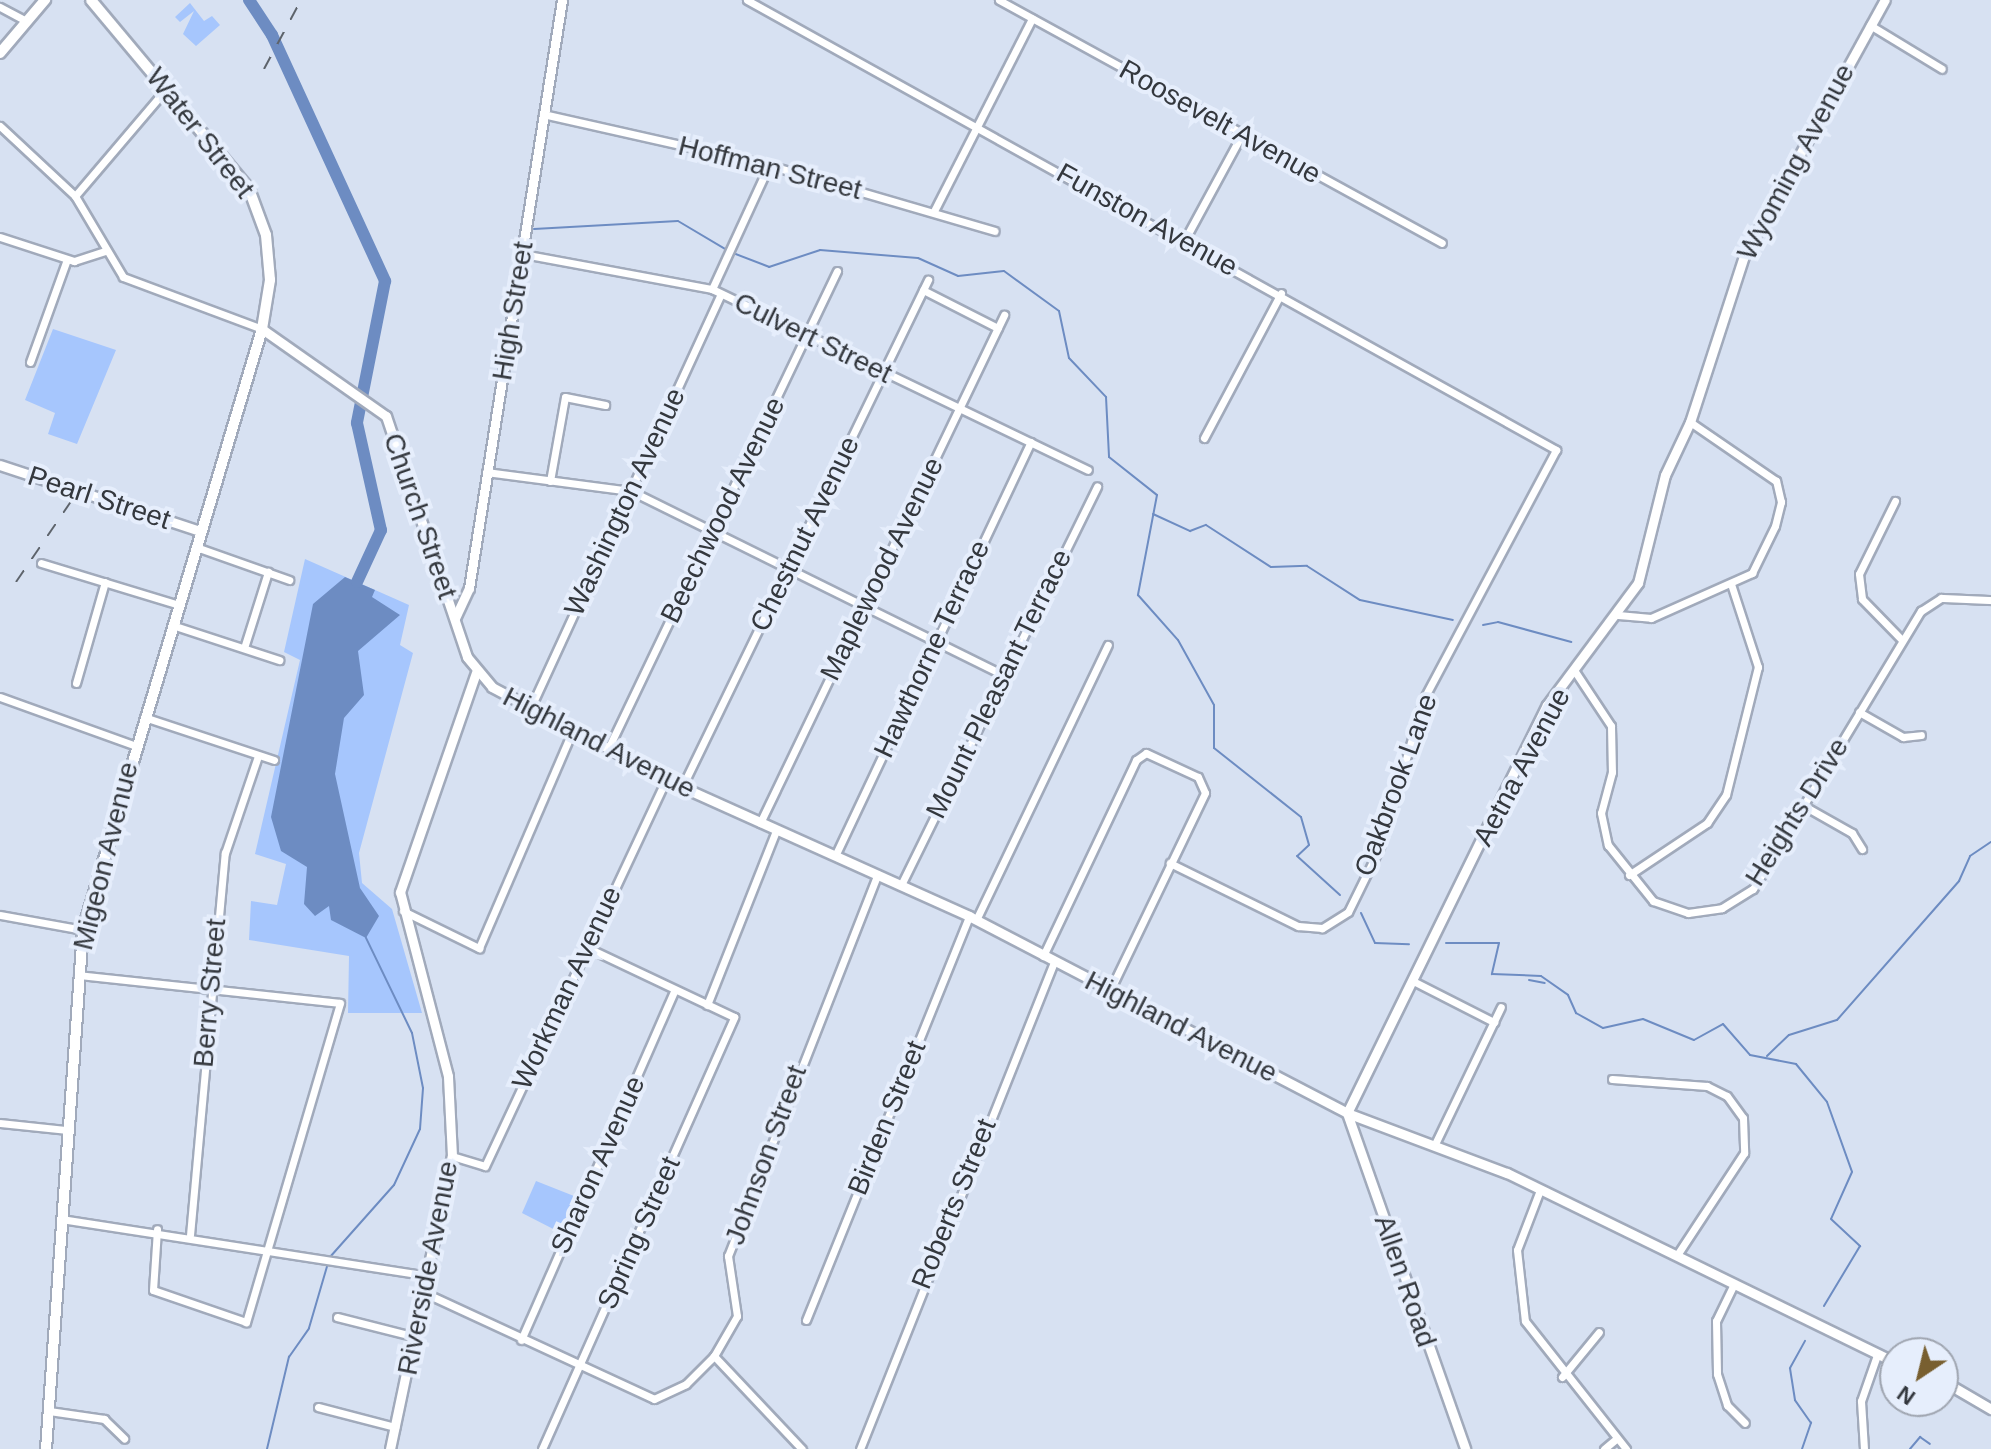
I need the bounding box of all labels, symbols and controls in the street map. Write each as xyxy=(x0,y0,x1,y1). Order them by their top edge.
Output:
street label: Roosevelt Avenue xyxy=(1113,52,1327,192)
street label: Wyoming Avenue xyxy=(1730,58,1862,266)
street label: Water Street xyxy=(139,61,261,205)
street label: Hoffman Street xyxy=(675,129,865,207)
street label: Funston Avenue xyxy=(1050,156,1244,284)
street label: High Street xyxy=(485,239,541,383)
street label: Culvert Street xyxy=(729,285,897,391)
street label: Washington Avenue xyxy=(557,382,693,622)
street label: Beechwood Avenue xyxy=(653,391,793,629)
street label: Church Street xyxy=(376,429,464,603)
street label: Chestnut Avenue xyxy=(743,430,867,638)
street label: Maplewood Avenue xyxy=(813,451,951,687)
street label: Pearl Street xyxy=(24,459,174,537)
street label: Hawthorne Terrace xyxy=(867,535,997,763)
street label: Mount Pleasant Terrace xyxy=(919,544,1079,824)
street label: Highland Avenue xyxy=(497,680,701,806)
street label: Aetna Avenue xyxy=(1466,682,1578,852)
street label: Oakbrook Lane xyxy=(1347,689,1445,881)
street label: Heights Drive xyxy=(1738,732,1856,892)
street label: Migeon Avenue xyxy=(66,758,146,954)
street label: Workman Avenue xyxy=(505,881,629,1095)
street label: Berry Street xyxy=(187,917,233,1069)
street label: Highland Avenue xyxy=(1079,964,1283,1090)
street label: Birden Street xyxy=(841,1036,933,1200)
street label: Johnson Street xyxy=(718,1061,814,1249)
street label: Sharon Avenue xyxy=(543,1070,653,1260)
street label: Roberts Street xyxy=(905,1114,1003,1294)
street label: Spring Street xyxy=(590,1152,688,1314)
street label: Riverside Avenue xyxy=(391,1157,465,1379)
street label: Allen Road xyxy=(1367,1211,1443,1351)
north arrow xyxy=(1879,1337,1959,1417)
text: N xyxy=(1892,1381,1920,1410)

